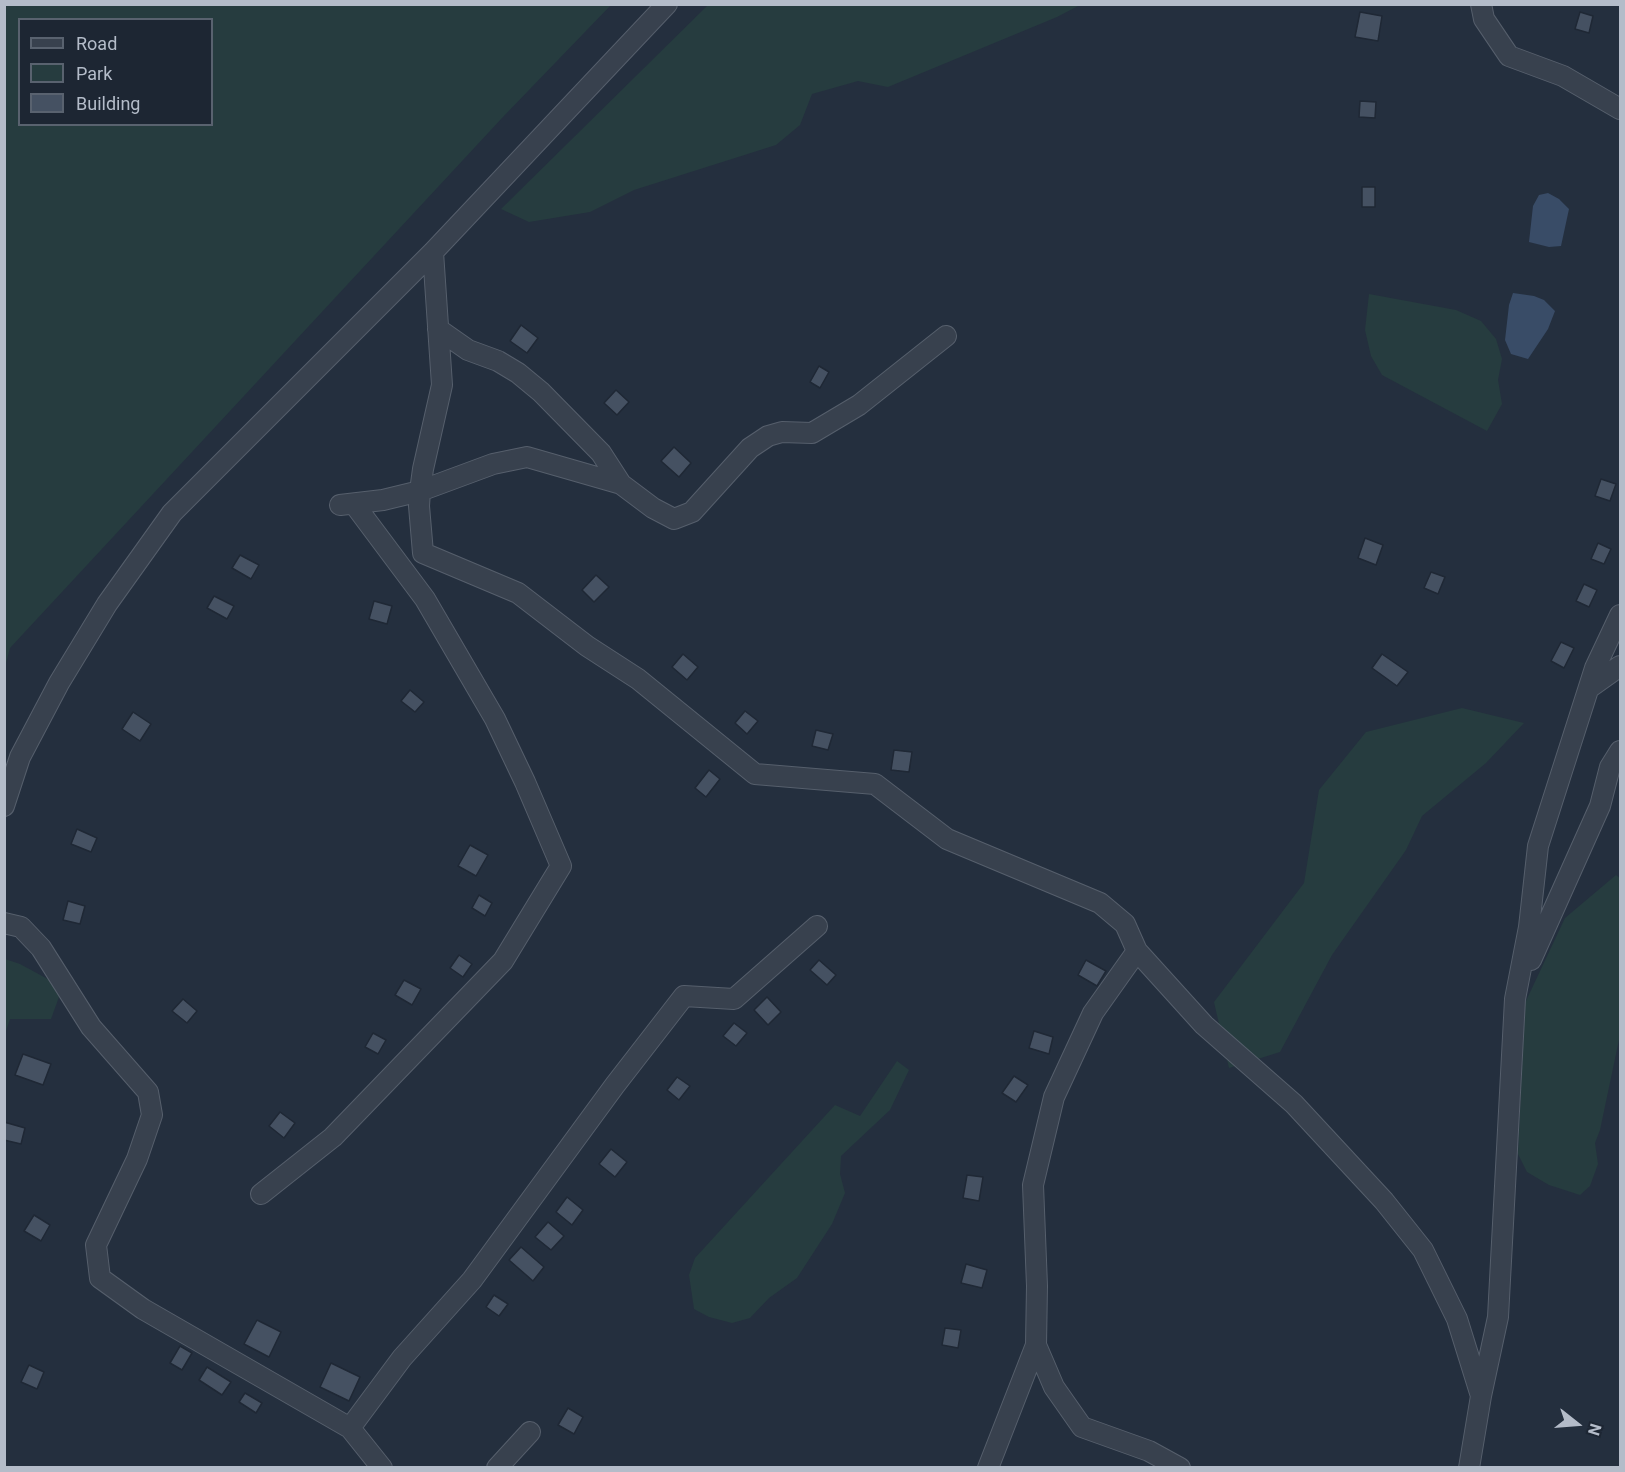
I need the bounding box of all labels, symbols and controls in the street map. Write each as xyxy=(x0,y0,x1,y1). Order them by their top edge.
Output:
legend xyxy=(18,18,213,126)
text: Road xyxy=(76,33,117,54)
text: Park xyxy=(76,63,112,84)
text: Building xyxy=(76,93,140,114)
north arrow xyxy=(1547,1394,1607,1454)
text: N xyxy=(1584,1421,1605,1438)

